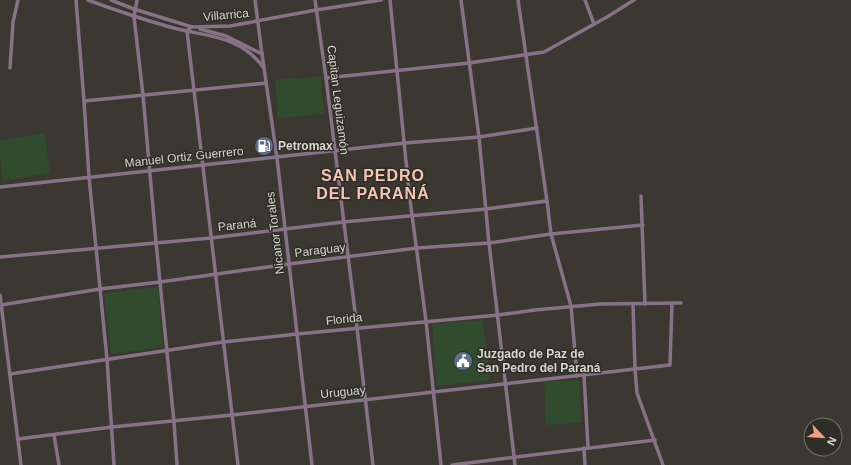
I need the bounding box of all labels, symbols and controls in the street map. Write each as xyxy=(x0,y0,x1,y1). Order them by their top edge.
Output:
street label: Villarrica xyxy=(203,6,250,24)
street label: Capitan Leguizamón xyxy=(324,45,352,155)
fuel station icon: Petromax xyxy=(253,135,275,157)
place label: Petromax xyxy=(278,139,333,153)
street label: Manuel Ortiz Guerrero xyxy=(124,144,244,170)
district label: SAN PEDRO DEL PARANÁ xyxy=(316,167,430,202)
street label: Nicanor Torales xyxy=(263,191,287,275)
street label: Paraná xyxy=(217,216,257,234)
street label: Paraguay xyxy=(294,240,346,260)
street label: Florida xyxy=(325,310,363,328)
place label: Juzgado de Paz de San Pedro del Paraná xyxy=(477,347,601,375)
public building icon: Juzgado de Paz de San Pedro del Paraná xyxy=(452,350,474,372)
street label: Uruguay xyxy=(320,383,366,401)
north arrow xyxy=(803,417,843,457)
text: N xyxy=(825,435,839,447)

